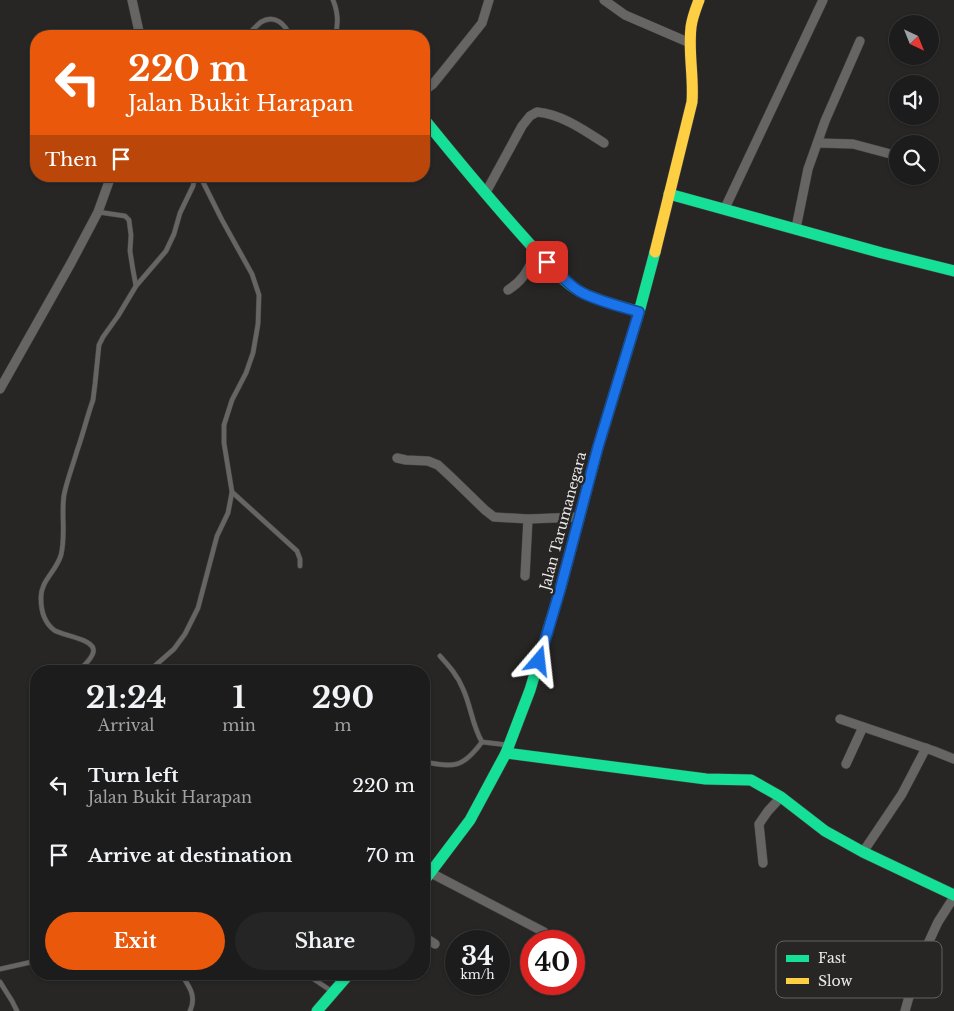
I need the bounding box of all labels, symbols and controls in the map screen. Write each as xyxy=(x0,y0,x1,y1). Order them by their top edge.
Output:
north arrow xyxy=(889,15,939,65)
map controls xyxy=(889,15,939,185)
text: 220 m xyxy=(128,47,248,90)
icon: left xyxy=(45,50,110,115)
button: sound xyxy=(889,75,939,125)
text: Jalan Bukit Harapan xyxy=(128,90,354,117)
button: search xyxy=(889,135,939,185)
icon: arrive xyxy=(107,145,135,173)
text: Then xyxy=(45,148,97,171)
pin xyxy=(526,241,568,283)
icon: arrive xyxy=(533,248,561,276)
street label: Jalan Tarumanegara xyxy=(535,449,590,594)
position arrow xyxy=(512,634,564,686)
text: 21:24 xyxy=(86,679,166,716)
text: 1 xyxy=(233,679,246,716)
text: 290 xyxy=(312,679,374,716)
text: Arrival xyxy=(98,715,154,735)
text: min xyxy=(222,715,256,735)
text: m xyxy=(334,715,352,735)
text: Turn left xyxy=(88,764,179,787)
icon: left xyxy=(45,771,73,799)
text: 220 m xyxy=(352,774,415,797)
text: Jalan Bukit Harapan xyxy=(88,787,252,807)
icon: arrive xyxy=(45,841,73,869)
text: Arrive at destination xyxy=(88,844,292,867)
text: 70 m xyxy=(366,844,415,867)
button: Exit xyxy=(45,912,225,970)
button: Share xyxy=(235,912,415,970)
speed limit sign: 40 xyxy=(520,930,585,995)
text: 34 xyxy=(461,941,494,972)
legend xyxy=(776,941,942,998)
text: Fast xyxy=(818,949,847,967)
text: km/h xyxy=(460,967,495,982)
text: Slow xyxy=(818,972,852,990)

